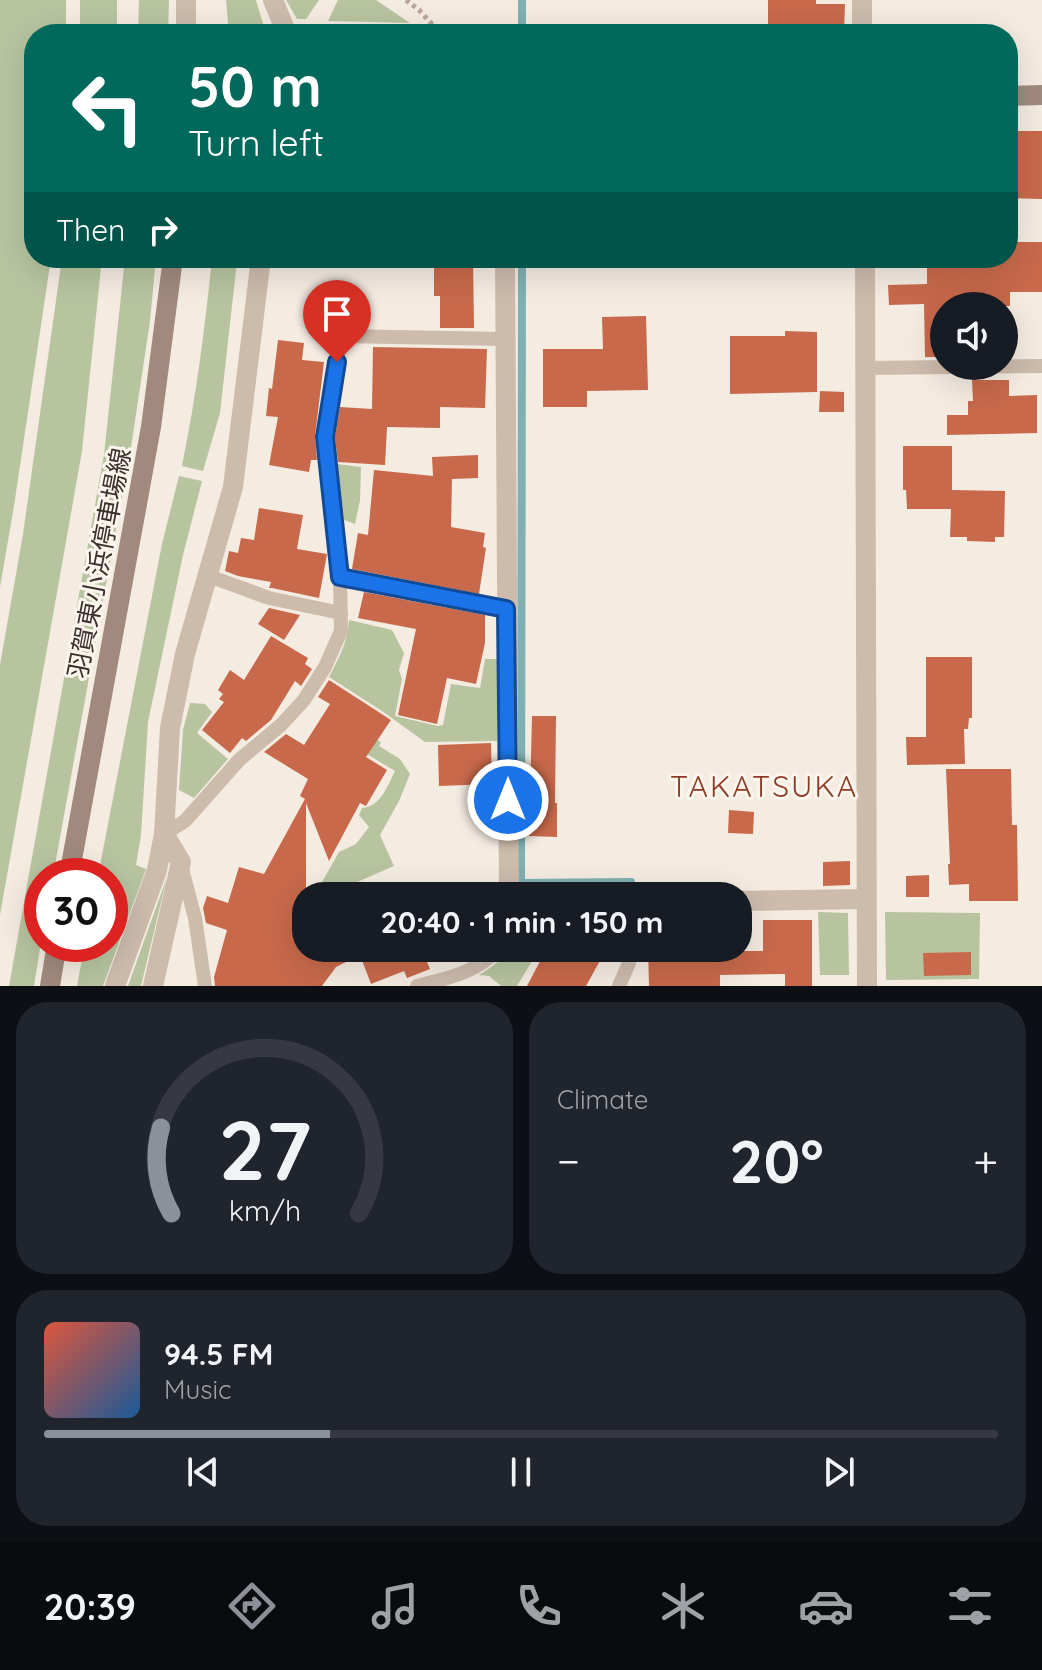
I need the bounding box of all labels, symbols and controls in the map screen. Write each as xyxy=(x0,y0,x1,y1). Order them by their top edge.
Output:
text: 50 m xyxy=(188,51,322,121)
icon: left xyxy=(56,56,160,160)
text: Turn left xyxy=(188,120,324,165)
icon: right xyxy=(141,208,185,252)
text: Then xyxy=(56,211,125,249)
pin xyxy=(303,280,371,362)
icon: arrive xyxy=(315,292,359,336)
map controls xyxy=(930,292,1018,380)
button: sound xyxy=(930,292,1018,380)
street label: 羽賀東小浜停車場線 xyxy=(60,445,138,681)
position arrow xyxy=(466,758,550,842)
district label: TAKATSUKA xyxy=(670,767,858,805)
speed limit sign: 30 xyxy=(24,858,128,962)
text: 20:40 · 1 min · 150 m xyxy=(381,903,663,941)
text: Climate xyxy=(557,1083,648,1116)
text: 27 xyxy=(218,1097,311,1201)
text: 20° xyxy=(729,1123,824,1198)
text: − xyxy=(557,1133,580,1188)
text: + xyxy=(973,1133,998,1188)
text: km/h xyxy=(228,1192,301,1228)
text: 94.5 FM xyxy=(164,1335,273,1373)
text: Music xyxy=(164,1373,232,1406)
icon: previous xyxy=(181,1450,225,1494)
icon: pause xyxy=(499,1450,543,1494)
icon: next xyxy=(817,1450,861,1494)
icon: directions xyxy=(224,1578,280,1634)
icon: music xyxy=(367,1578,423,1634)
icon: phone xyxy=(511,1578,567,1634)
icon: climate xyxy=(655,1578,711,1634)
icon: car xyxy=(798,1578,854,1634)
icon: filters xyxy=(942,1578,998,1634)
text: 20:39 xyxy=(44,1584,136,1629)

